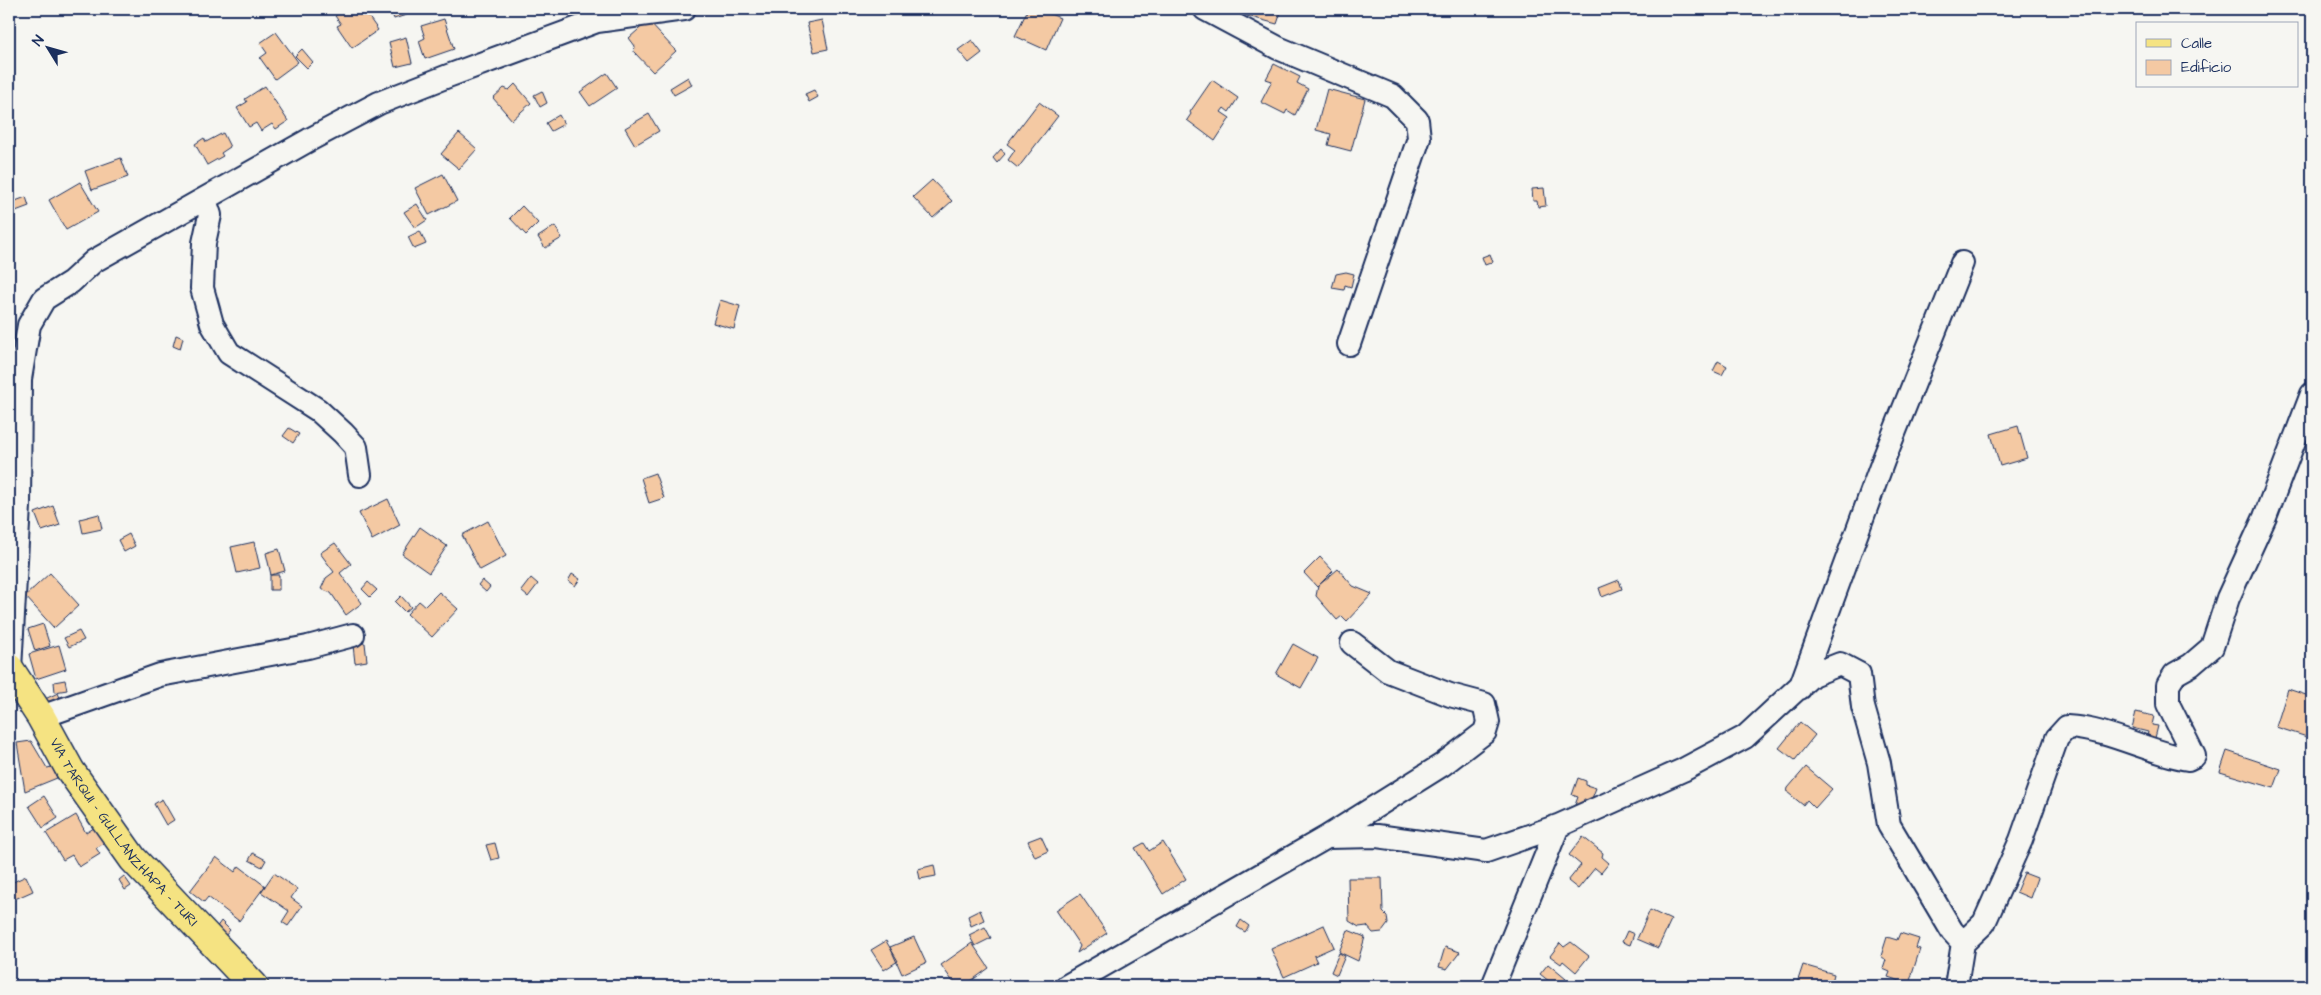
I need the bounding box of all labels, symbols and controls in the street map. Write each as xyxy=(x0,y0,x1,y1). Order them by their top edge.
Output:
north arrow xyxy=(22,22,72,72)
legend xyxy=(2136,22,2298,88)
text: N xyxy=(28,31,49,50)
text: Calle xyxy=(2181,33,2212,54)
text: Edificio xyxy=(2181,57,2232,78)
street label: VÍA TARQUI - GULLANZHAPA - TURI xyxy=(44,735,202,931)

